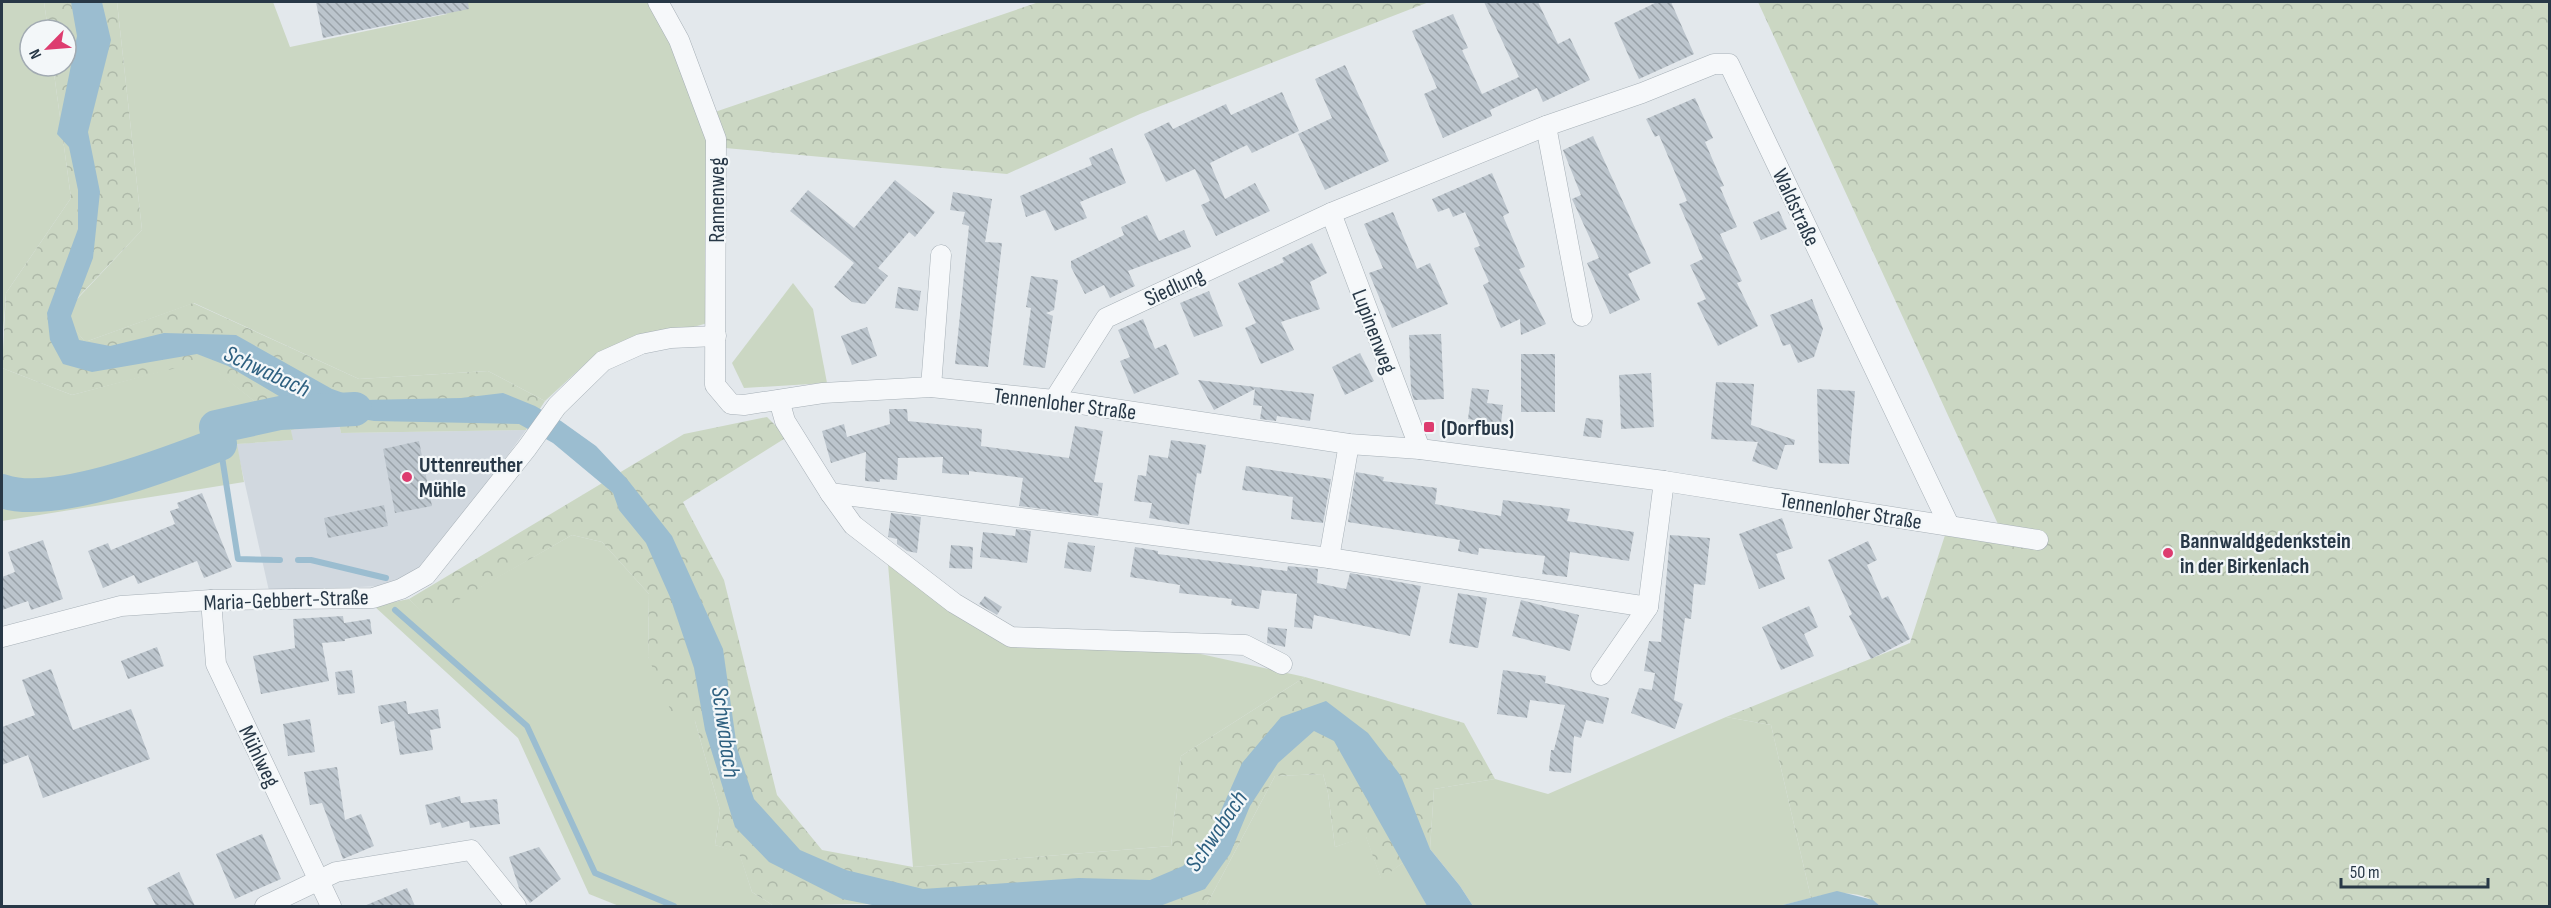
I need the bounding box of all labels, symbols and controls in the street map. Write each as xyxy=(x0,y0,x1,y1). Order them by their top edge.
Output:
north arrow xyxy=(18,18,78,78)
text: N xyxy=(25,46,46,62)
street label: Rannenweg xyxy=(704,157,731,243)
street label: Waldstraße xyxy=(1766,165,1825,251)
street label: Siedlung xyxy=(1140,262,1209,313)
street label: Lupinenweg xyxy=(1345,286,1402,378)
water label: Schwabach xyxy=(219,339,314,404)
street label: Tennenloher Straße xyxy=(992,382,1138,427)
place label: (Dorfbus) xyxy=(1441,415,1514,442)
marker: (Dorfbus) xyxy=(1422,420,1436,434)
place label: Uttenreuther Mühle xyxy=(419,452,523,504)
marker: Uttenreuther Mühle xyxy=(400,470,414,484)
street label: Tennenloher Straße xyxy=(1778,487,1924,536)
place label: Bannwaldgedenkstein in der Birkenlach xyxy=(2180,528,2351,580)
marker: Bannwaldgedenkstein in der Birkenlach xyxy=(2161,546,2175,560)
street label: Maria-Gebbert-Straße xyxy=(203,584,369,617)
water label: Schwabach xyxy=(705,685,746,779)
street label: Mühlweg xyxy=(232,721,285,792)
water label: Schwabach xyxy=(1179,785,1254,877)
scale bar xyxy=(2341,851,2488,889)
text: 50 m xyxy=(2350,862,2380,883)

